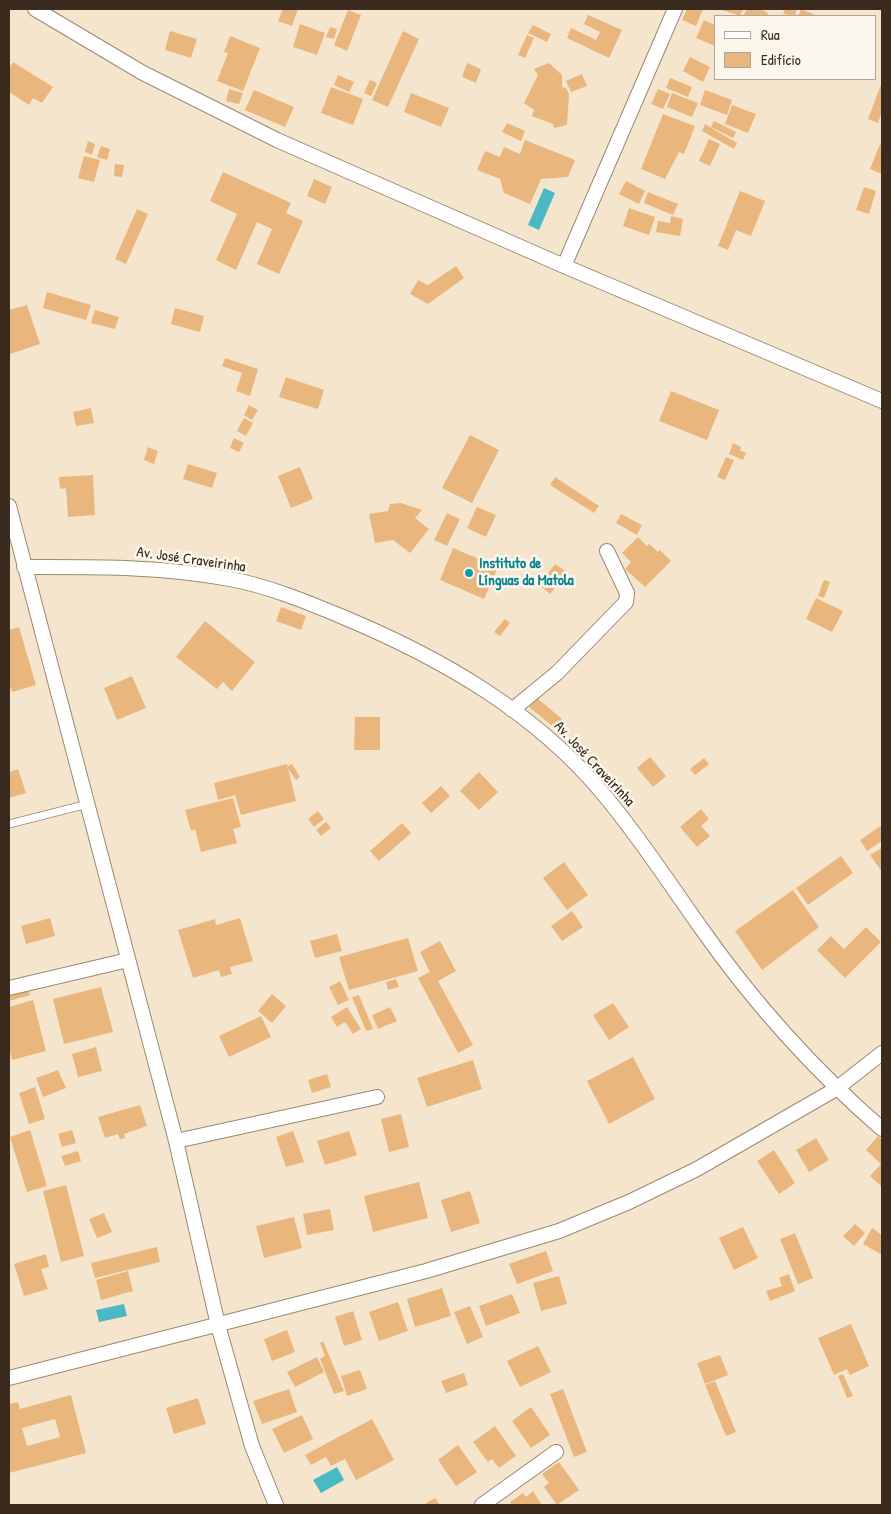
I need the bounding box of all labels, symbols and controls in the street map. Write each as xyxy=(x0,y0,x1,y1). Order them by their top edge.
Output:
legend xyxy=(714,15,876,80)
text: Rua xyxy=(761,24,780,45)
text: Edifício xyxy=(761,49,801,70)
street label: Av. José Craveirinha xyxy=(135,543,247,577)
place label: Instituto de Línguas da Matola xyxy=(479,555,574,590)
marker: Instituto de Línguas da Matola xyxy=(463,567,475,579)
street label: Av. José Craveirinha xyxy=(550,718,638,810)

